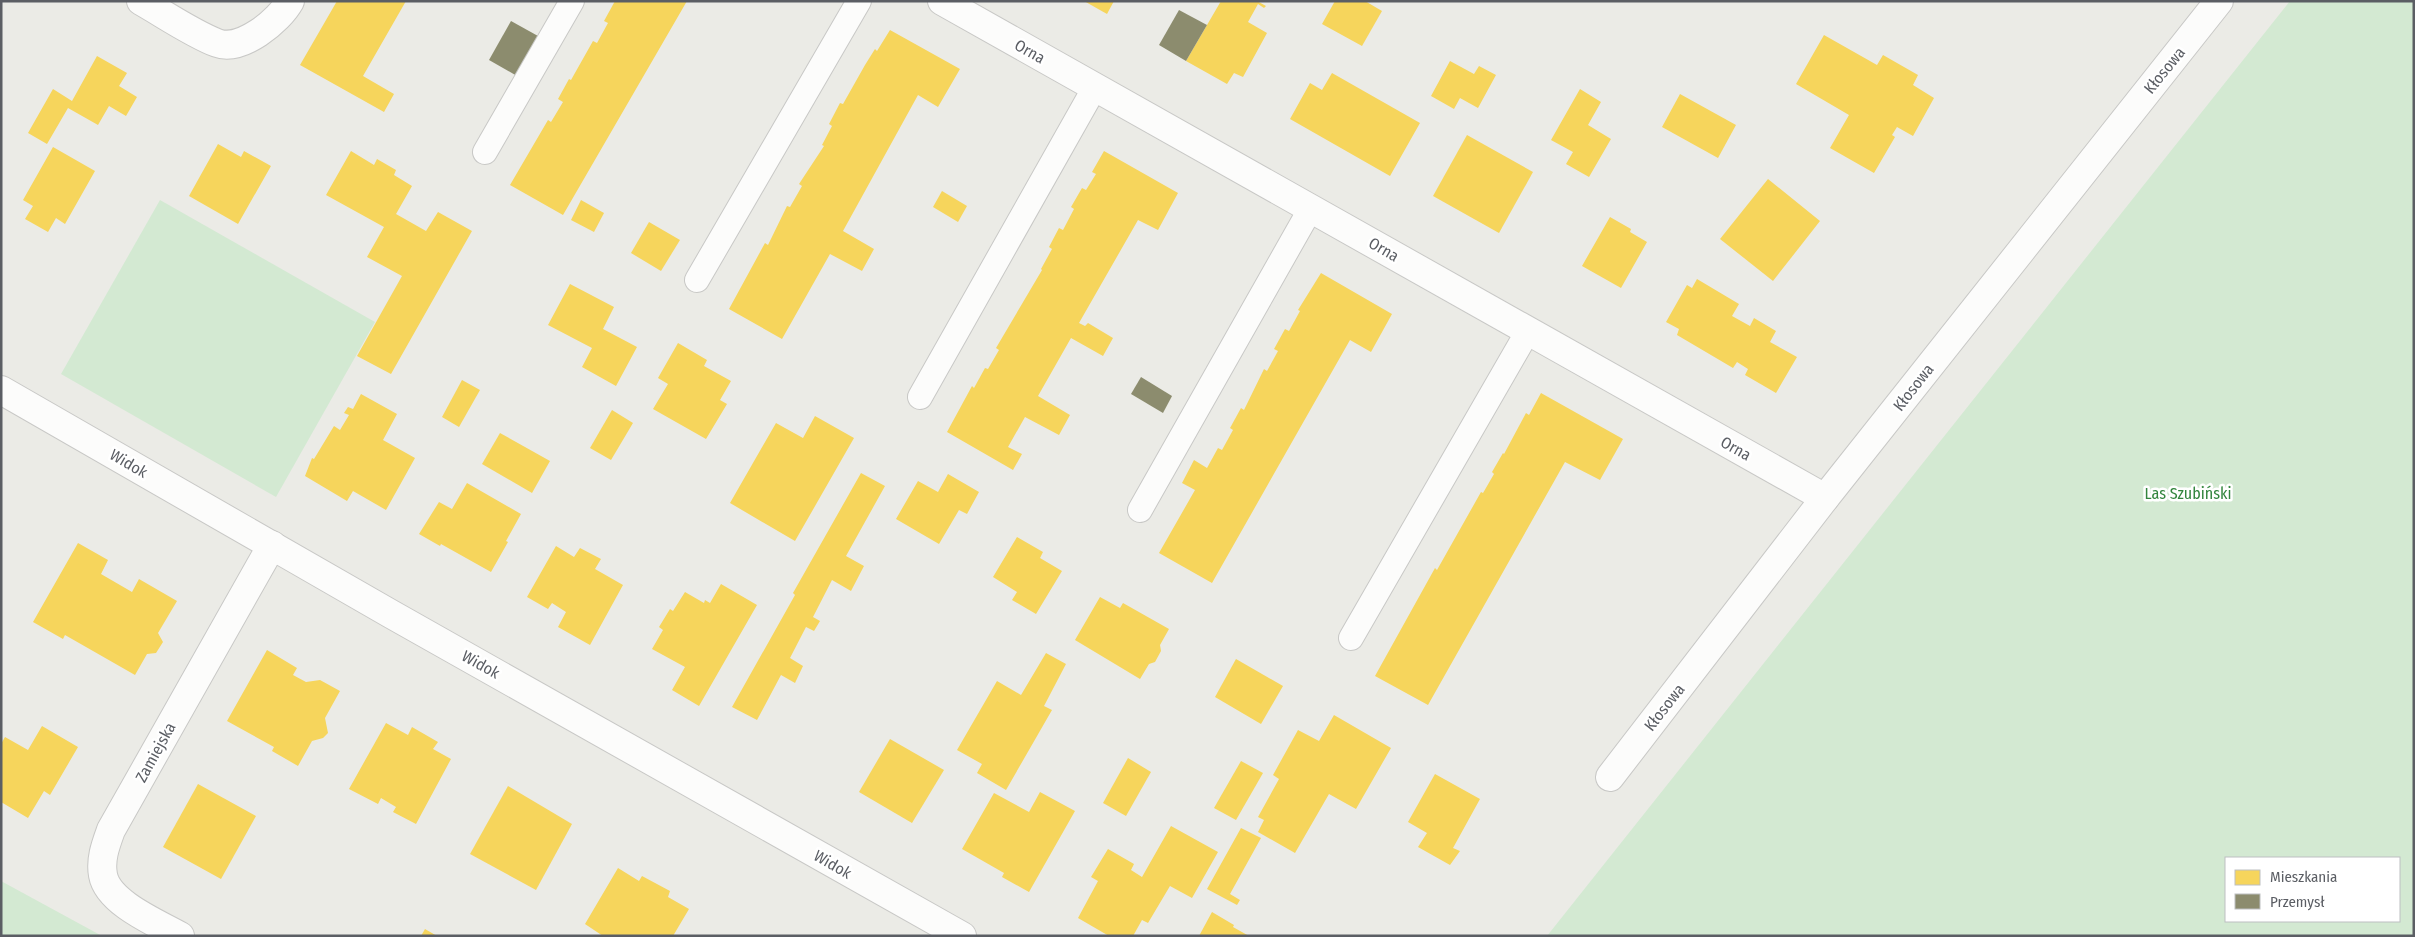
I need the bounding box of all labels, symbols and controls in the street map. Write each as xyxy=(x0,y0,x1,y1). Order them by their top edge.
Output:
street label: Orna xyxy=(1011,35,1048,68)
street label: Kłosowa xyxy=(2140,43,2189,97)
street label: Orna xyxy=(1365,233,1402,266)
street label: Kłosowa xyxy=(1889,360,1938,415)
street label: Orna xyxy=(1717,432,1754,465)
street label: Widok xyxy=(106,445,151,482)
park label: Las Szubiński xyxy=(2145,484,2231,503)
street label: Widok xyxy=(458,646,504,683)
street label: Kłosowa xyxy=(1640,680,1689,735)
street label: Zamiejska xyxy=(131,719,180,785)
street label: Widok xyxy=(810,846,855,883)
legend xyxy=(2225,857,2400,922)
text: Mieszkania xyxy=(2270,868,2337,886)
text: Przemysł xyxy=(2270,893,2325,911)

